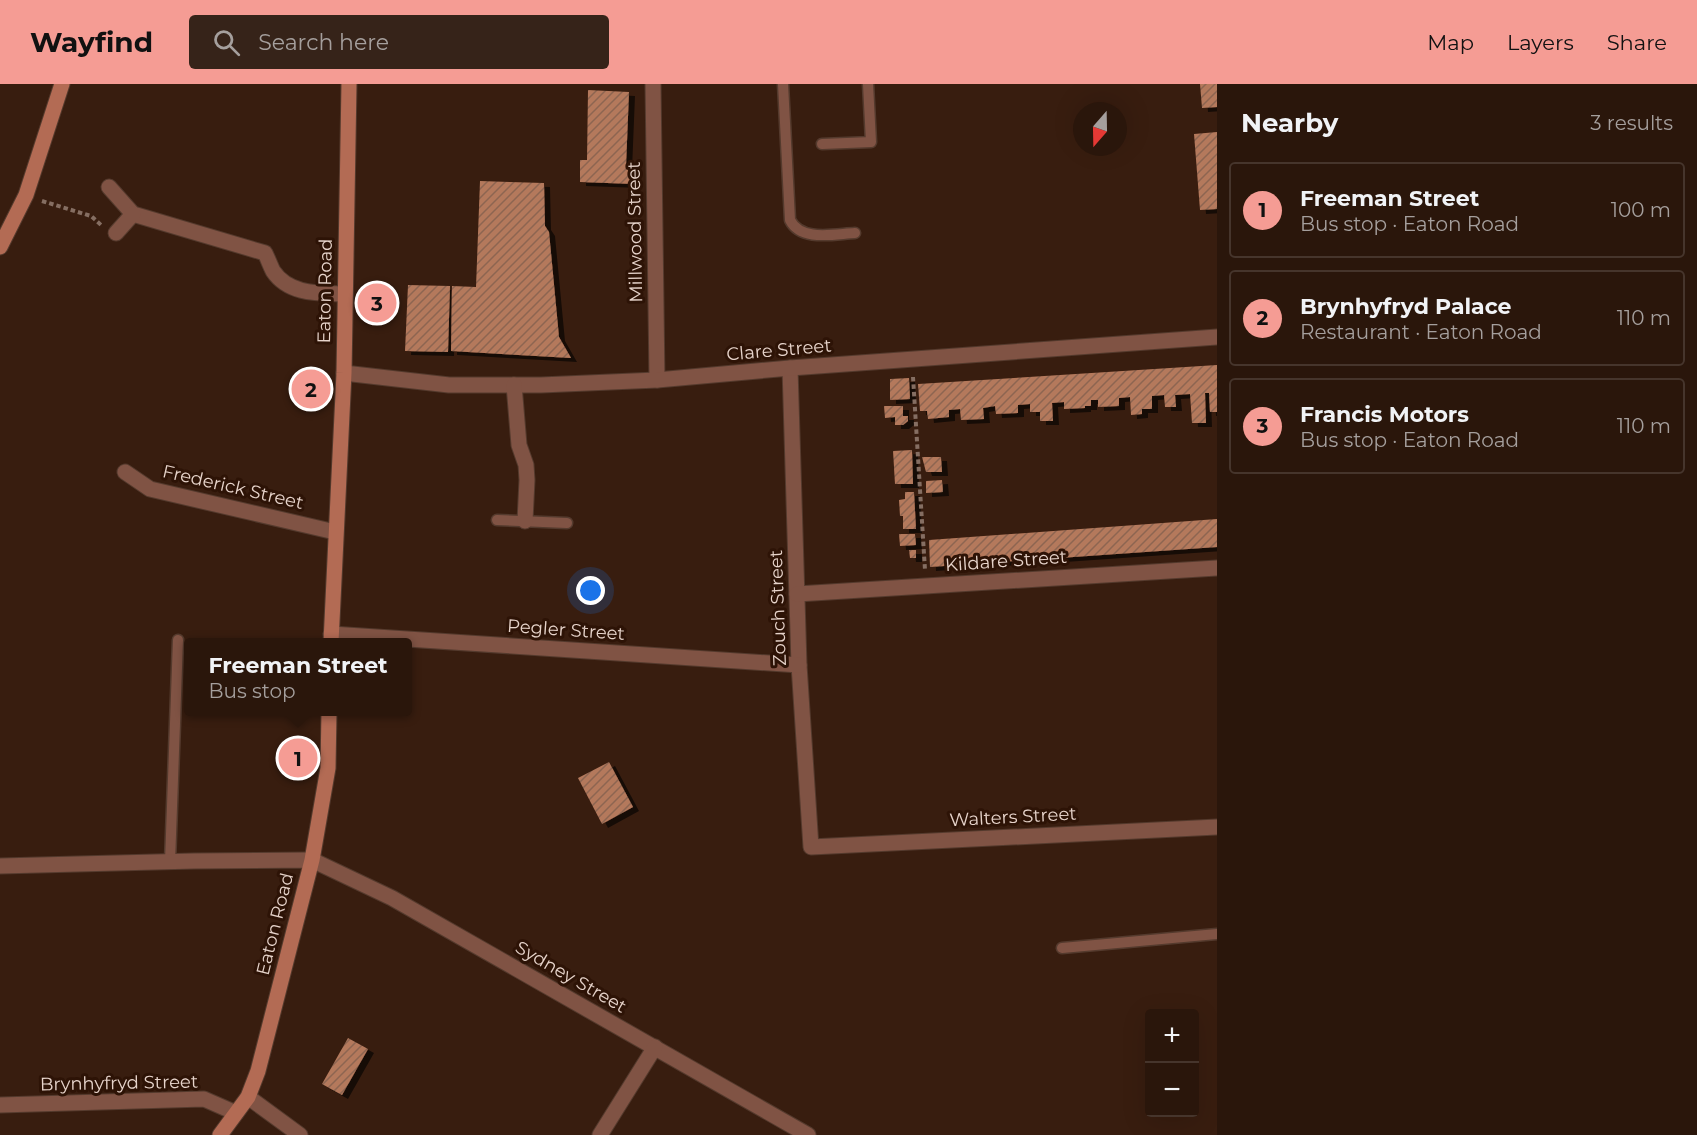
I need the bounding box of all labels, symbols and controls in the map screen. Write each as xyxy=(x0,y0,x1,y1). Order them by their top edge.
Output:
search box xyxy=(189,15,609,69)
text: Wayfind xyxy=(30,25,153,59)
icon: search xyxy=(210,26,243,59)
text: Search here xyxy=(258,29,389,56)
text: Map xyxy=(1427,30,1474,55)
text: Layers xyxy=(1507,30,1574,55)
text: Share xyxy=(1607,30,1667,55)
north arrow xyxy=(1073,102,1127,156)
text: Nearby xyxy=(1241,107,1338,139)
text: 3 results xyxy=(1590,111,1673,135)
street label: Millwood Street xyxy=(623,161,647,303)
text: Freeman Street xyxy=(1300,185,1479,212)
text: 1 xyxy=(1259,198,1266,222)
text: 100 m xyxy=(1611,198,1671,222)
text: Bus stop · Eaton Road xyxy=(1300,212,1519,236)
street label: Eaton Road xyxy=(313,238,337,344)
pin: 3 xyxy=(358,280,397,326)
text: Brynhyfryd Palace xyxy=(1300,293,1511,320)
text: 2 xyxy=(1257,306,1268,330)
text: 110 m xyxy=(1617,306,1671,330)
text: Restaurant · Eaton Road xyxy=(1300,320,1542,344)
street label: Clare Street xyxy=(726,334,832,366)
pin: 2 xyxy=(292,366,330,412)
text: Francis Motors xyxy=(1300,401,1469,428)
text: 3 xyxy=(1257,414,1268,438)
text: 110 m xyxy=(1617,414,1671,438)
text: Bus stop · Eaton Road xyxy=(1300,428,1519,452)
street label: Frederick Street xyxy=(160,460,306,514)
street label: Kildare Street xyxy=(944,546,1068,576)
street label: Zouch Street xyxy=(765,550,791,666)
your location xyxy=(576,576,605,605)
street label: Pegler Street xyxy=(506,615,626,645)
popup xyxy=(184,638,412,716)
text: Freeman Street xyxy=(208,652,388,679)
text: Bus stop xyxy=(208,679,296,703)
pin: 1 xyxy=(278,736,318,780)
street label: Walters Street xyxy=(949,803,1077,831)
street label: Eaton Road xyxy=(252,871,298,977)
street label: Sydney Street xyxy=(512,936,630,1018)
map controls xyxy=(1145,1009,1199,1117)
button: + xyxy=(1145,1009,1199,1063)
button: − xyxy=(1145,1063,1199,1117)
street label: Brynhyfryd Street xyxy=(40,1071,198,1095)

